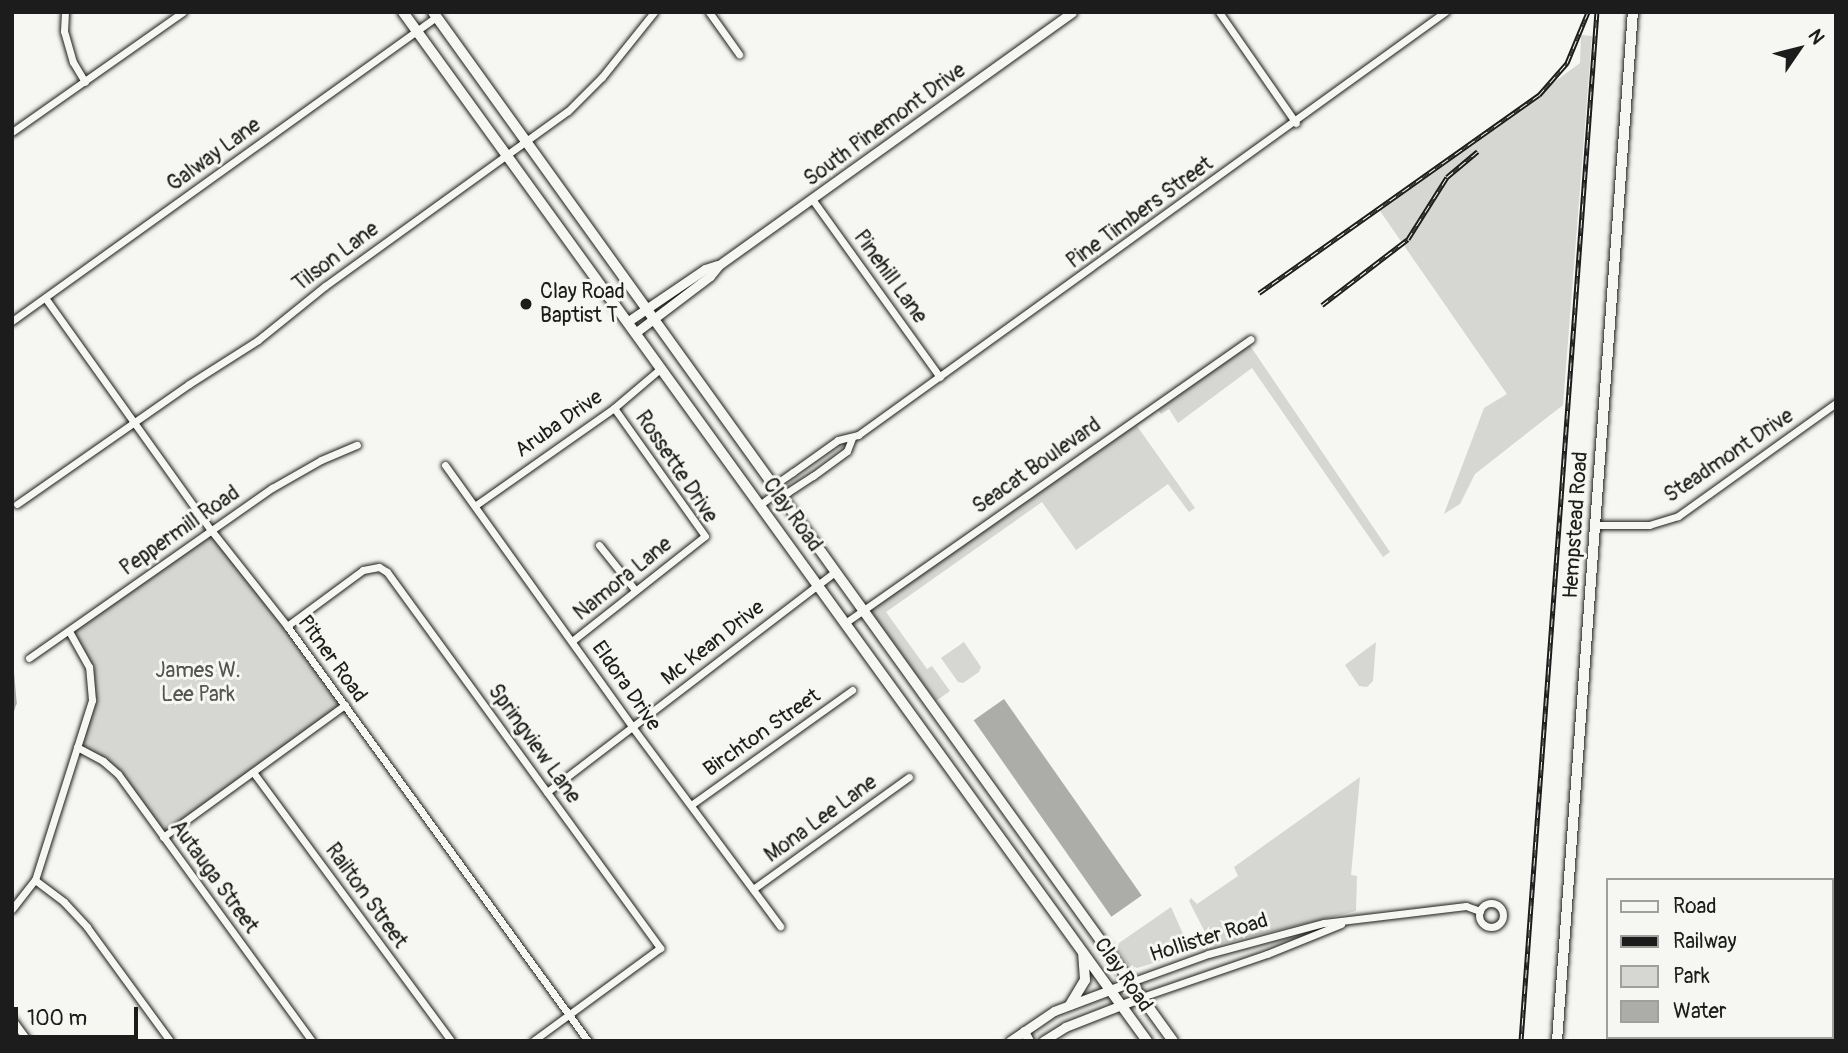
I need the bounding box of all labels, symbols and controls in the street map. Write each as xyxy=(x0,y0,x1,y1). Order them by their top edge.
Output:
north arrow xyxy=(1764,14,1834,84)
text: N xyxy=(1803,25,1830,49)
street label: South Pinemont Drive xyxy=(799,58,971,192)
street label: Galway Lane xyxy=(162,113,266,197)
street label: Pine Timbers Street xyxy=(1062,152,1218,274)
street label: Tilson Lane xyxy=(288,217,384,297)
street label: Pinehill Lane xyxy=(848,226,932,328)
place label: Clay Road Baptist T xyxy=(540,279,625,329)
marker: Clay Road Baptist T xyxy=(518,296,534,312)
street label: Aruba Drive xyxy=(510,385,608,463)
street label: Steadmont Drive xyxy=(1660,404,1798,508)
street label: Rossette Drive xyxy=(629,406,723,528)
street label: Seacat Boulevard xyxy=(968,412,1106,520)
street label: Hempstead Road xyxy=(1558,451,1594,599)
street label: Clay Road xyxy=(757,473,827,557)
street label: Peppermill Road xyxy=(115,481,245,581)
street label: Namora Lane xyxy=(569,532,677,626)
street label: Mc Kean Drive xyxy=(656,595,770,691)
street label: Pitner Road xyxy=(292,611,372,707)
street label: Eldora Drive xyxy=(586,636,666,736)
park label: James W. Lee Park xyxy=(155,658,241,708)
street label: Springview Lane xyxy=(482,680,586,808)
street label: Birchton Street xyxy=(699,684,825,782)
street label: Mona Lee Lane xyxy=(760,770,882,868)
street label: Autauga Street xyxy=(165,816,263,938)
street label: Railton Street xyxy=(319,839,413,953)
legend xyxy=(1606,878,1834,1039)
text: Road xyxy=(1673,893,1717,920)
street label: Hollister Road xyxy=(1147,908,1271,968)
text: Railway xyxy=(1673,928,1737,955)
street label: Clay Road xyxy=(1088,933,1158,1017)
text: Park xyxy=(1673,963,1710,990)
scale bar xyxy=(18,993,142,1038)
text: Water xyxy=(1673,998,1726,1025)
text: 100 m xyxy=(27,1005,87,1032)

